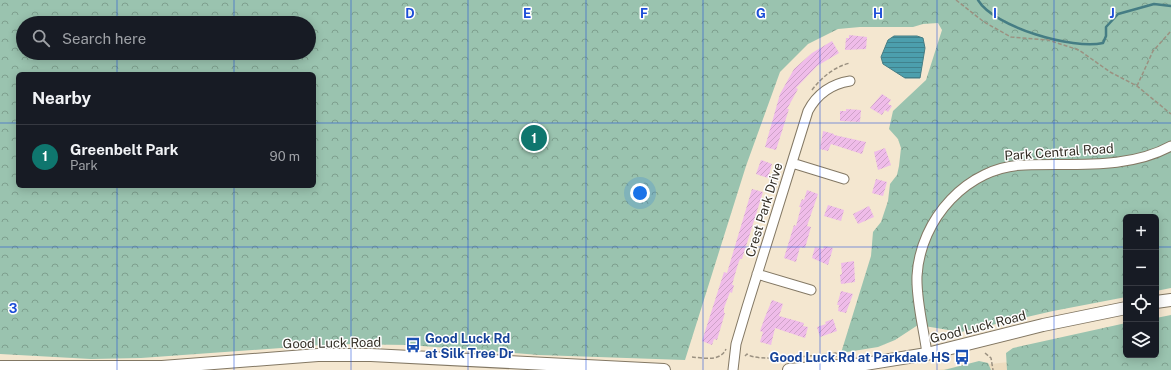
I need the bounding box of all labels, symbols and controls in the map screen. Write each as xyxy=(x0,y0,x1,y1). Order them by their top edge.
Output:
text: D xyxy=(405,6,415,21)
text: E xyxy=(523,6,531,21)
text: F xyxy=(640,6,648,21)
text: G xyxy=(756,6,766,21)
text: H xyxy=(873,6,883,21)
text: I xyxy=(993,6,997,21)
text: J xyxy=(1109,6,1115,21)
search box xyxy=(16,16,316,60)
icon: search xyxy=(30,27,52,49)
text: Search here xyxy=(62,30,146,47)
text: Nearby xyxy=(32,88,91,108)
pin: 1 xyxy=(521,123,547,153)
text: Greenbelt Park xyxy=(70,141,178,158)
street label: Park Central Road xyxy=(1004,141,1114,163)
text: 1 xyxy=(42,149,48,164)
text: 90 m xyxy=(270,149,300,164)
text: Park xyxy=(70,158,98,173)
street label: Crest Park Drive xyxy=(743,161,785,259)
your location xyxy=(630,183,650,203)
map controls xyxy=(1123,214,1159,358)
button: + xyxy=(1123,214,1159,250)
button: − xyxy=(1123,250,1159,286)
button: locate xyxy=(1123,286,1159,322)
text: 3 xyxy=(9,301,18,316)
street label: Good Luck Road xyxy=(928,308,1028,346)
button: layers xyxy=(1123,322,1159,358)
place label: Good Luck Rd at Silk Tree Dr xyxy=(425,331,514,361)
street label: Good Luck Road xyxy=(283,335,381,351)
bus stop icon: Good Luck Rd at Silk Tree Dr xyxy=(404,336,422,354)
bus stop icon: Good Luck Rd at Parkdale HS xyxy=(953,348,971,366)
place label: Good Luck Rd at Parkdale HS xyxy=(770,350,950,365)

